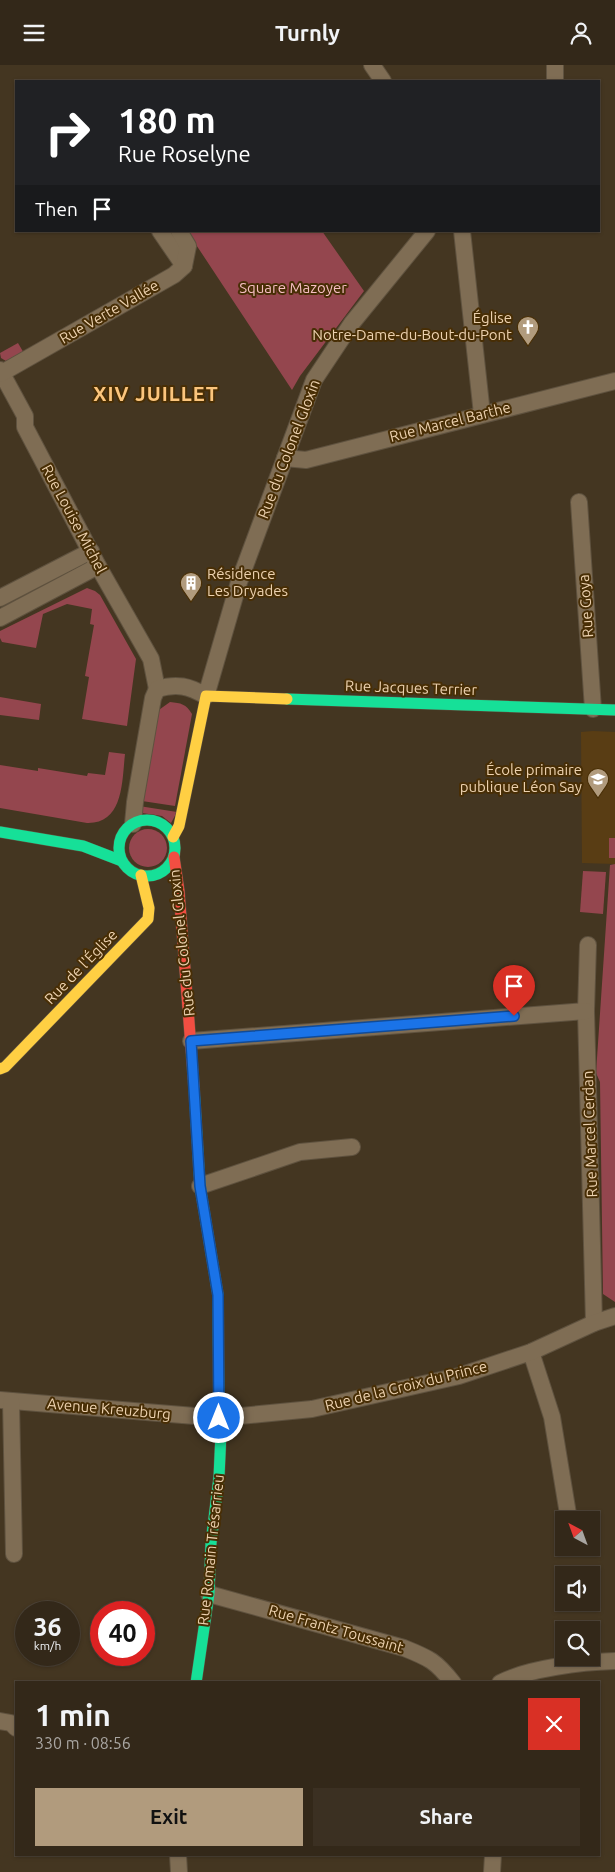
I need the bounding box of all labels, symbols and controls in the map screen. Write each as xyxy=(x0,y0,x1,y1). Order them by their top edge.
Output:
icon: menu xyxy=(20,19,48,47)
icon: person xyxy=(567,19,595,47)
text: Turnly xyxy=(275,20,340,45)
icon: right xyxy=(35,100,100,165)
text: 180 m xyxy=(118,100,216,140)
text: Rue Roselyne xyxy=(118,141,251,166)
icon: arrive xyxy=(88,195,116,223)
text: Then xyxy=(35,198,78,220)
street label: Rue Verte Vallée xyxy=(56,276,161,347)
park label: Square Mazoyer xyxy=(239,279,347,296)
place label: Église Notre-Dame-du-Bout-du-Pont xyxy=(312,309,512,343)
church icon: Église Notre-Dame-du-Bout-du-Pont xyxy=(516,315,540,346)
street label: Rue du Colonel Gloxin xyxy=(254,377,323,521)
district label: XIV JUILLET xyxy=(93,382,219,405)
street label: Rue Marcel Barthe xyxy=(388,398,512,445)
street label: Rue Louise Michel xyxy=(39,461,110,576)
place label: Résidence Les Dryades xyxy=(207,565,288,599)
building icon: Résidence Les Dryades xyxy=(179,571,203,602)
street label: Rue Goya xyxy=(575,574,596,638)
street label: Rue Jacques Terrier xyxy=(345,677,478,698)
place label: École primaire publique Léon Say xyxy=(460,761,582,795)
school or university icon: École primaire publique Léon Say xyxy=(586,767,610,798)
street label: Rue du Colonel Gloxin xyxy=(165,869,198,1017)
street label: Rue de l'Église xyxy=(41,926,120,1007)
pin xyxy=(493,965,535,1016)
icon: arrive xyxy=(500,972,528,1000)
street label: Rue Marcel Cerdan xyxy=(579,1070,600,1198)
street label: Rue de la Croix du Prince xyxy=(323,1357,489,1414)
position arrow xyxy=(192,1391,244,1443)
street label: Avenue Kreuzburg xyxy=(46,1395,172,1422)
street label: Rue Romain Trésarrieu xyxy=(194,1474,227,1626)
north arrow xyxy=(555,1511,600,1556)
map controls xyxy=(555,1511,600,1666)
button: sound xyxy=(555,1566,600,1611)
speed limit sign: 40 xyxy=(90,1601,155,1666)
street label: Rue Frantz Toussaint xyxy=(267,1601,405,1656)
text: 36 xyxy=(33,1613,62,1641)
button: search xyxy=(555,1621,600,1666)
text: km/h xyxy=(34,1639,61,1652)
text: 1 min xyxy=(35,1698,111,1732)
button: close xyxy=(528,1698,580,1750)
text: 330 m · 08:56 xyxy=(35,1734,131,1752)
button: Exit xyxy=(35,1788,303,1846)
button: Share xyxy=(313,1788,580,1846)

